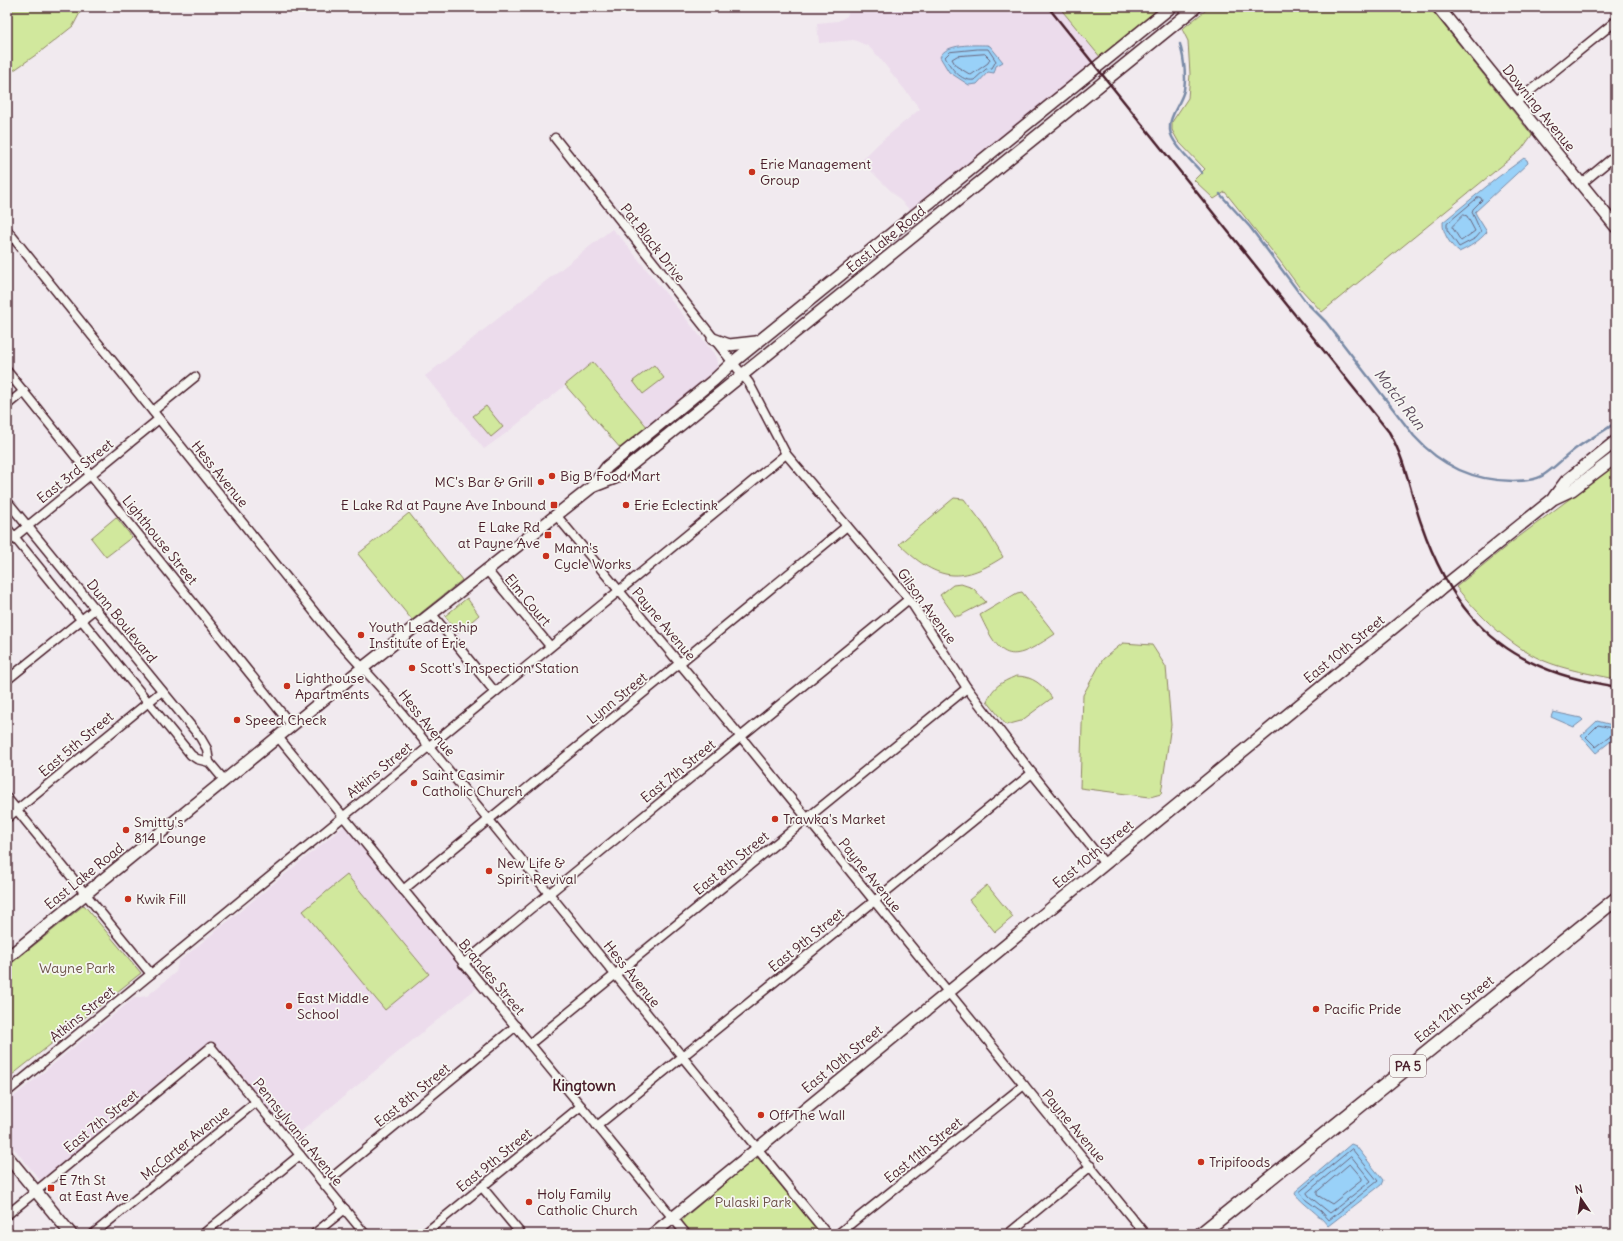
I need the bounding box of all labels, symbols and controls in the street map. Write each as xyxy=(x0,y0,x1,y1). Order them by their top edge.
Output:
street label: Downing Avenue xyxy=(1499,61,1579,155)
place label: Erie Management Group xyxy=(760,155,871,189)
marker: Erie Management Group xyxy=(747,167,757,177)
street label: Pat Black Drive xyxy=(617,200,689,286)
street label: East Lake Road xyxy=(843,202,929,276)
water label: Motch Run xyxy=(1370,365,1430,434)
street label: East 3rd Street xyxy=(33,435,117,507)
street label: Hess Avenue xyxy=(188,437,252,511)
place label: Big B Food Mart xyxy=(560,467,661,485)
marker: Big B Food Mart xyxy=(547,471,557,481)
place label: MC's Bar & Grill xyxy=(435,473,533,491)
marker: MC's Bar & Grill xyxy=(536,477,546,487)
street label: Lighthouse Street xyxy=(118,492,202,589)
place label: E Lake Rd at Payne Ave Inbound xyxy=(341,496,546,514)
place label: Erie Eclectink xyxy=(634,496,718,514)
marker: E Lake Rd at Payne Ave Inbound xyxy=(549,500,559,510)
marker: Erie Eclectink xyxy=(621,500,631,510)
place label: E Lake Rd at Payne Ave xyxy=(458,518,540,552)
marker: E Lake Rd at Payne Ave xyxy=(543,530,553,540)
place label: Mann's Cycle Works xyxy=(554,539,631,573)
marker: Mann's Cycle Works xyxy=(541,551,551,561)
street label: Gilson Avenue xyxy=(894,565,960,647)
street label: Elm Court xyxy=(501,570,555,630)
street label: Dunn Boulevard xyxy=(83,576,161,666)
street label: Payne Avenue xyxy=(628,584,700,664)
street label: East 10th Street xyxy=(1300,611,1388,687)
place label: Youth Leadership Institute of Erie xyxy=(369,618,478,652)
marker: Youth Leadership Institute of Erie xyxy=(356,630,366,640)
place label: Scott's Inspection Station xyxy=(420,659,579,677)
marker: Scott's Inspection Station xyxy=(407,663,417,673)
street label: Lynn Street xyxy=(583,668,651,728)
place label: Lighthouse Apartments xyxy=(295,669,369,703)
marker: Lighthouse Apartments xyxy=(282,681,292,691)
street label: Hess Avenue xyxy=(395,686,459,760)
street label: East 5th Street xyxy=(35,707,117,780)
place label: Speed Check xyxy=(245,711,327,729)
marker: Speed Check xyxy=(232,715,242,725)
street label: East 7th Street xyxy=(637,735,719,807)
street label: Atkins Street xyxy=(343,738,416,802)
place label: Saint Casimir Catholic Church xyxy=(422,766,523,800)
marker: Saint Casimir Catholic Church xyxy=(409,778,419,788)
place label: Trawka's Market xyxy=(783,810,886,828)
place label: Smitty's 814 Lounge xyxy=(134,813,206,847)
marker: Trawka's Market xyxy=(770,814,780,824)
street label: East 10th Street xyxy=(1049,816,1137,892)
marker: Smitty's 814 Lounge xyxy=(121,825,131,835)
street label: East 8th Street xyxy=(690,827,773,899)
street label: Payne Avenue xyxy=(835,834,905,916)
street label: East Lake Road xyxy=(41,839,127,913)
place label: New Life & Spirit Revival xyxy=(497,854,577,888)
marker: New Life & Spirit Revival xyxy=(484,866,494,876)
place label: Kwik Fill xyxy=(136,890,186,908)
marker: Kwik Fill xyxy=(123,894,133,904)
street label: East 9th Street xyxy=(765,904,848,976)
street label: Brandes Street xyxy=(455,935,529,1019)
street label: Hess Avenue xyxy=(600,937,664,1011)
park label: Wayne Park xyxy=(39,959,115,977)
street label: East 12th Street xyxy=(1411,971,1498,1047)
street label: Atkins Street xyxy=(46,982,119,1046)
place label: East Middle School xyxy=(297,989,369,1023)
place label: Pacific Pride xyxy=(1324,1000,1401,1018)
marker: East Middle School xyxy=(284,1001,294,1011)
marker: Pacific Pride xyxy=(1311,1004,1321,1014)
street label: East 10th Street xyxy=(798,1021,886,1097)
road number: PA 5 xyxy=(1390,1055,1426,1077)
street label: East 8th Street xyxy=(371,1059,454,1131)
street label: Pennsylvania Avenue xyxy=(249,1075,347,1189)
district label: Kingtown xyxy=(552,1076,616,1096)
street label: East 7th Street xyxy=(60,1085,142,1157)
street label: Payne Avenue xyxy=(1038,1086,1110,1166)
street label: McCarter Avenue xyxy=(137,1102,233,1184)
place label: Off The Wall xyxy=(769,1106,845,1124)
marker: Off The Wall xyxy=(756,1110,766,1120)
street label: East 11th Street xyxy=(880,1113,966,1187)
street label: East 9th Street xyxy=(453,1124,536,1196)
place label: Tripifoods xyxy=(1209,1153,1270,1171)
marker: Tripifoods xyxy=(1196,1157,1206,1167)
place label: E 7th St at East Ave xyxy=(59,1171,129,1205)
north arrow xyxy=(1561,1179,1601,1219)
text: N xyxy=(1573,1182,1584,1197)
marker: E 7th St at East Ave xyxy=(46,1183,56,1193)
place label: Holy Family Catholic Church xyxy=(537,1185,638,1219)
park label: Pulaski Park xyxy=(715,1193,791,1211)
marker: Holy Family Catholic Church xyxy=(524,1197,534,1207)

